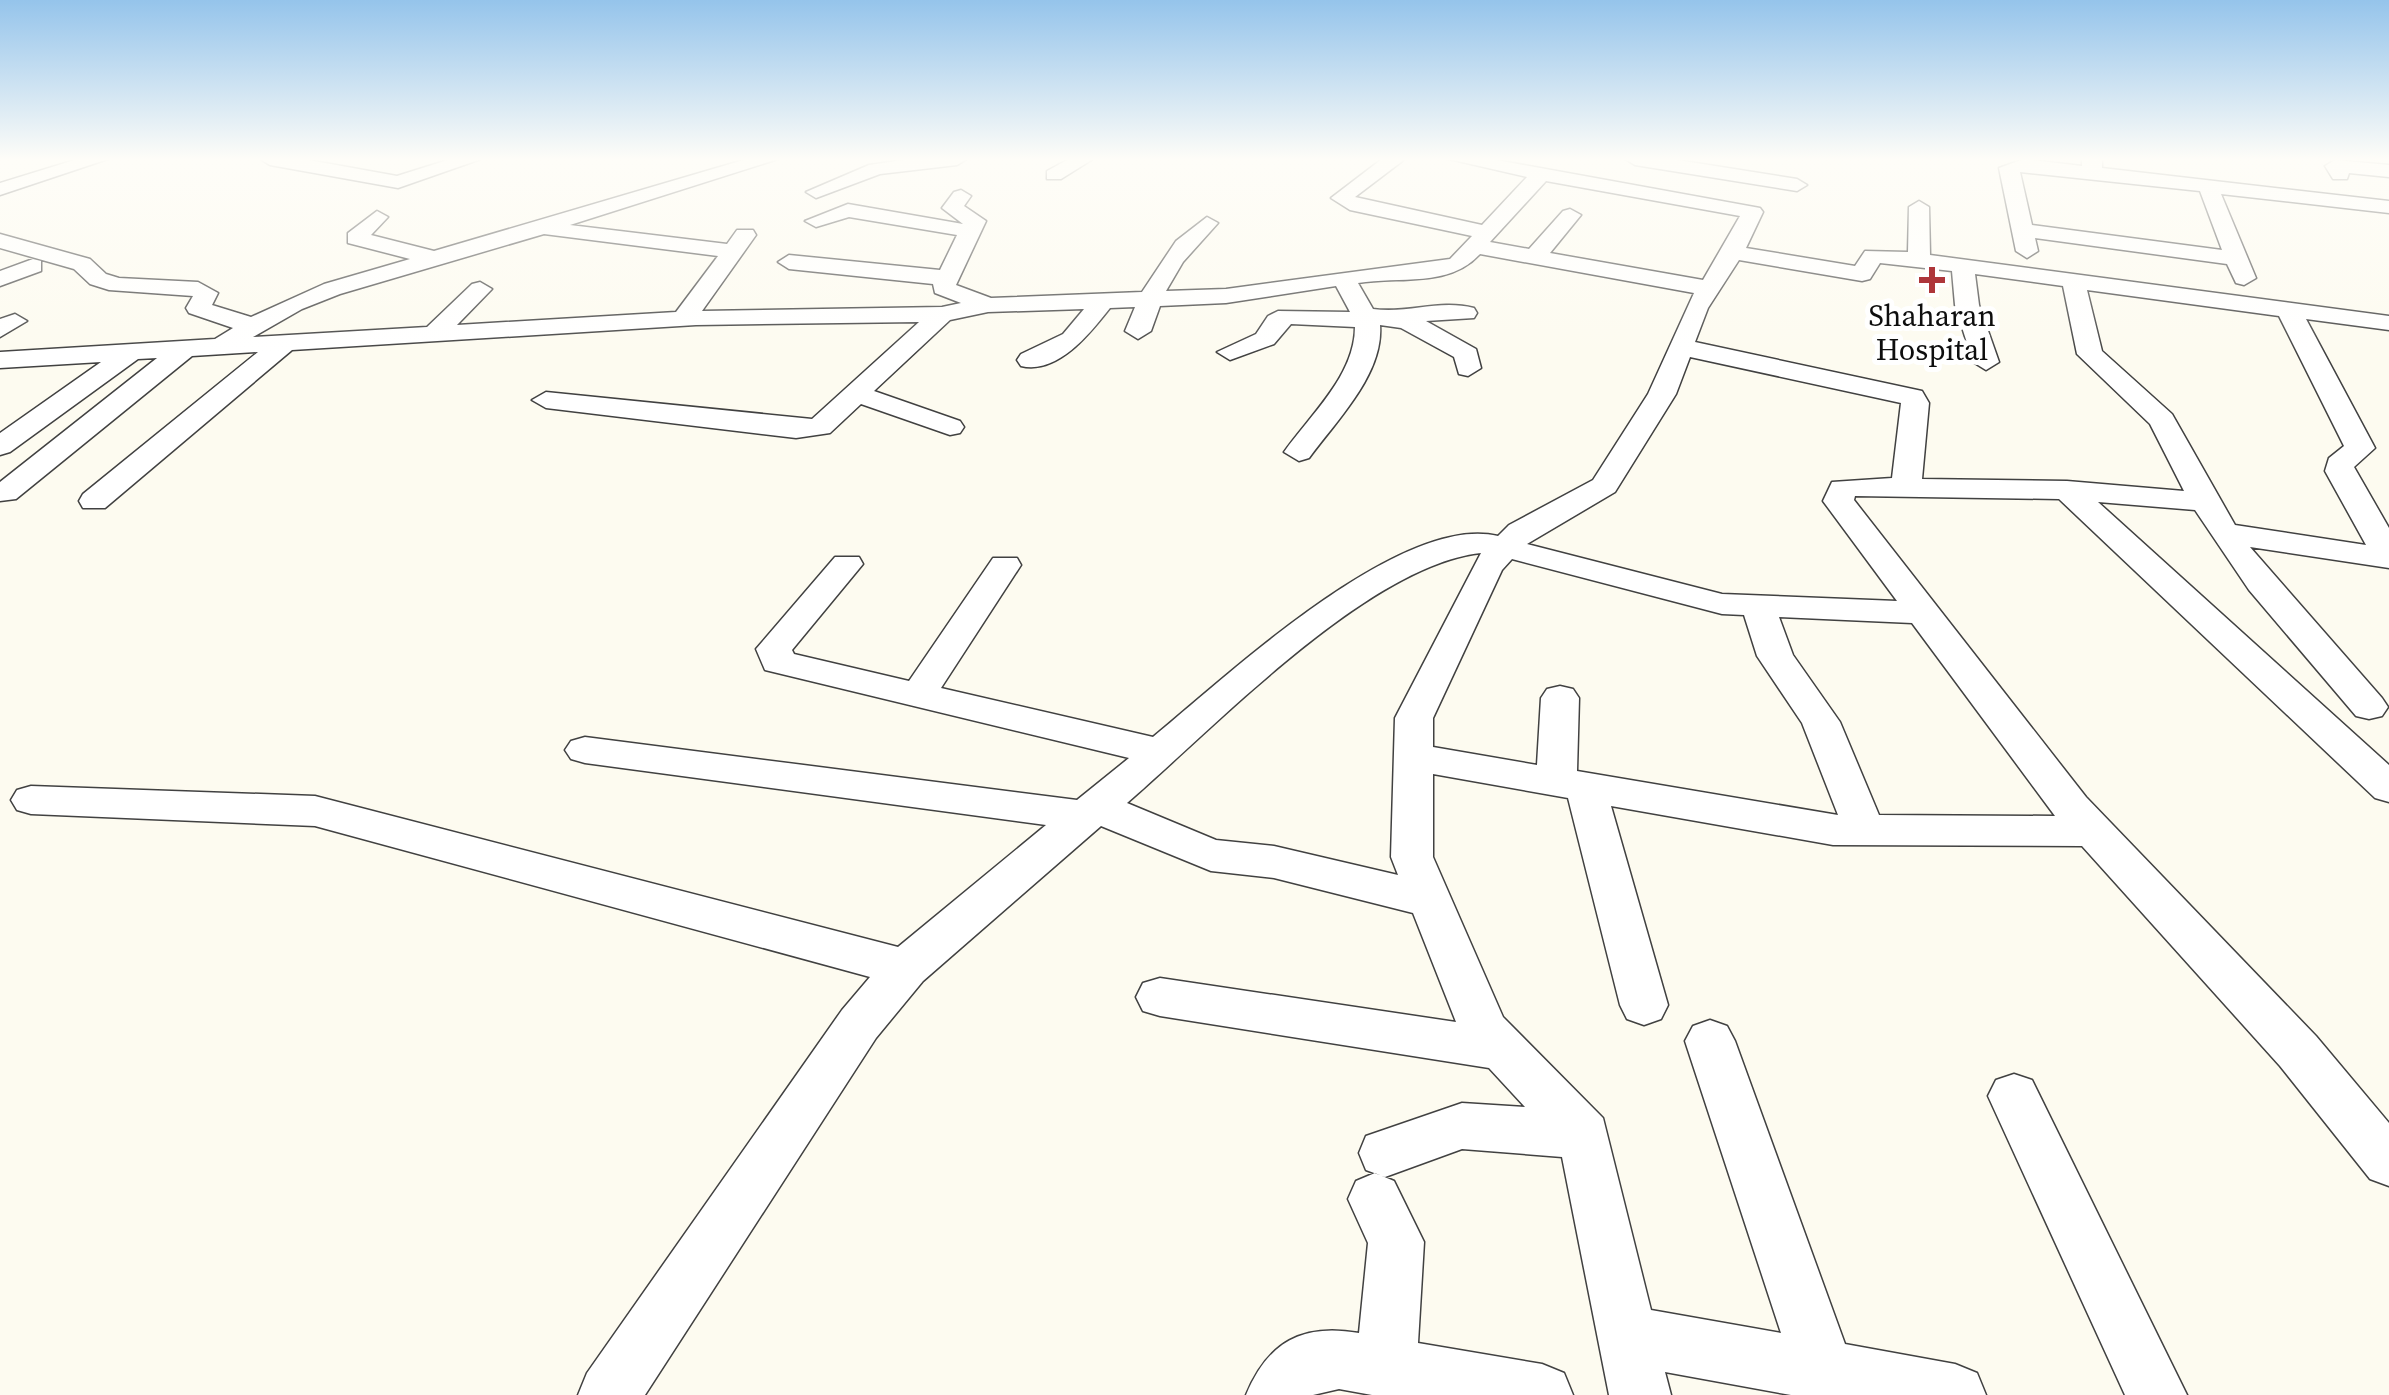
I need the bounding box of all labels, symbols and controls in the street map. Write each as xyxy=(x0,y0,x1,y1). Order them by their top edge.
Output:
marker: Shaharan Hospital xyxy=(1919,267,1945,293)
place label: Shaharan Hospital xyxy=(1868,295,1996,370)

